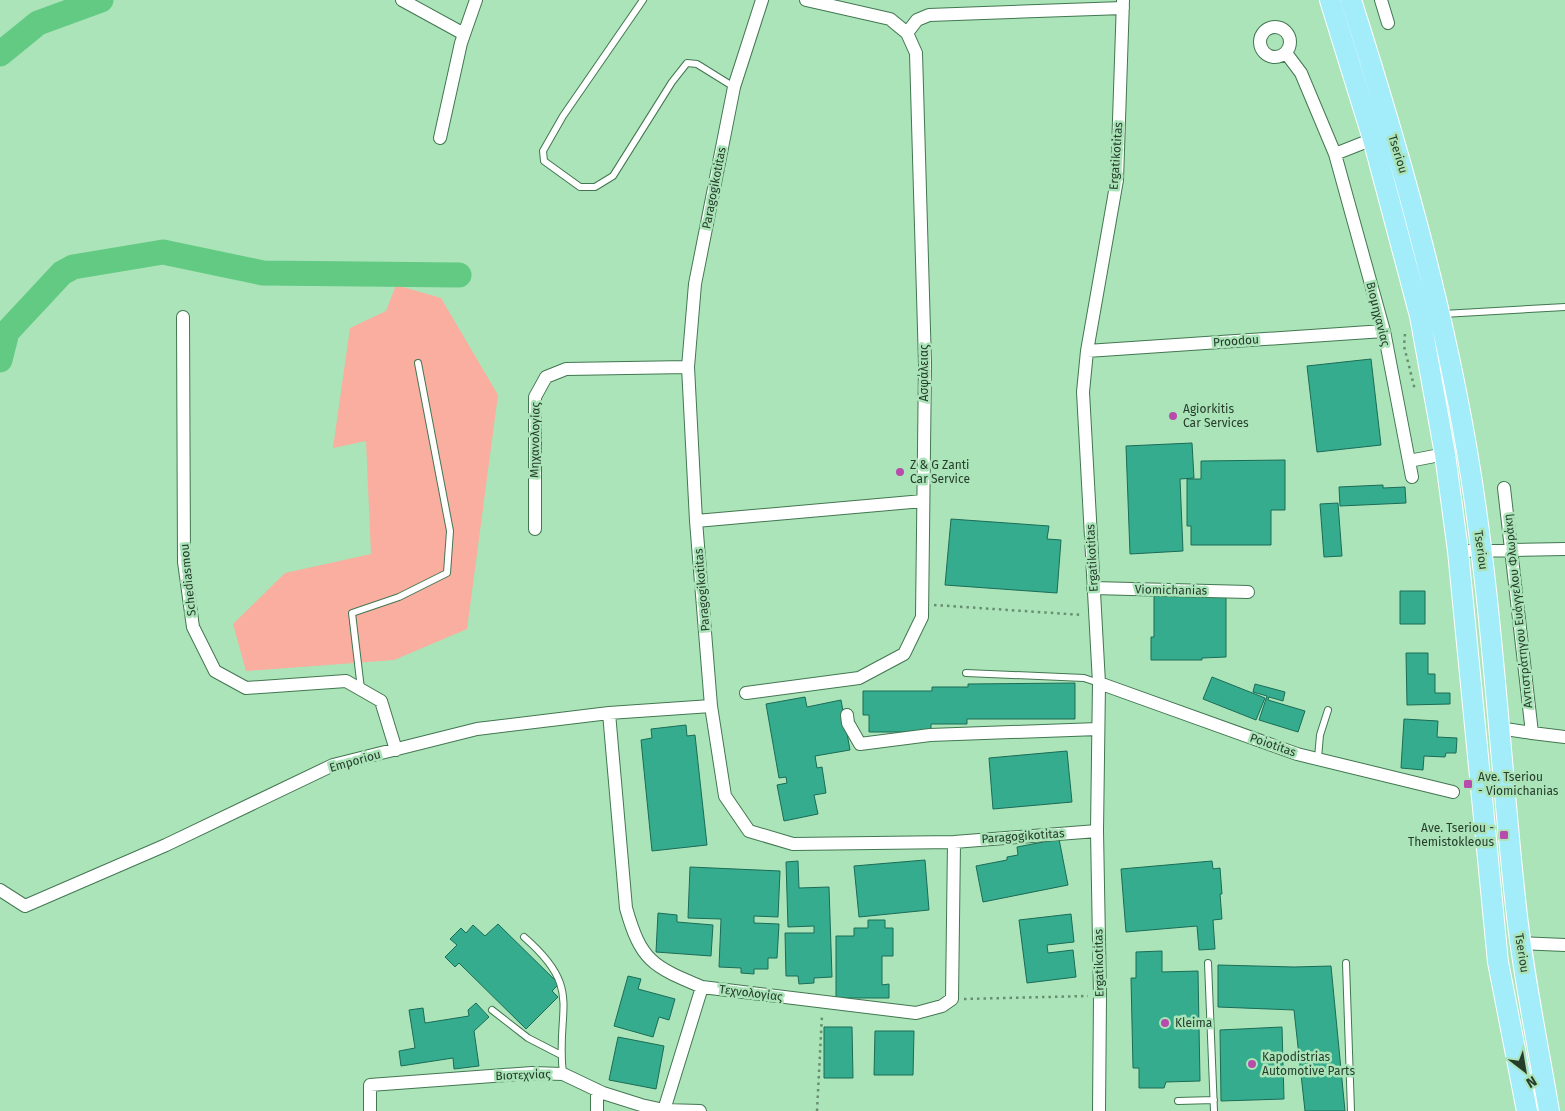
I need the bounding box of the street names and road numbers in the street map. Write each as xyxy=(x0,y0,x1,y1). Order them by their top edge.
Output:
street label: Ergatikotitas xyxy=(1107,121,1125,190)
street label: Tseriou xyxy=(1385,133,1411,175)
street label: Paragogikotitas xyxy=(699,145,729,230)
street label: Βιομηχανίας xyxy=(1363,280,1393,348)
street label: Proodou xyxy=(1212,332,1260,350)
street label: Ασφάλειας xyxy=(917,344,931,402)
street label: Μηχανολογίας xyxy=(527,402,543,478)
street label: Αντιστράτηγου Ευάγγελου Φλωράκη xyxy=(1501,513,1535,709)
street label: Ergatikotitas xyxy=(1083,523,1101,592)
street label: Tseriou xyxy=(1471,529,1491,571)
street label: Schediasmou xyxy=(177,543,199,617)
street label: Paragogikotitas xyxy=(691,548,713,632)
street label: Viomichanias xyxy=(1135,582,1208,598)
street label: Poiotitas xyxy=(1248,731,1298,760)
street label: Emporiou xyxy=(328,747,382,775)
street label: Paragogikotitas xyxy=(981,826,1065,846)
street label: Ergatikotitas xyxy=(1091,928,1107,997)
street label: Tseriou xyxy=(1512,932,1532,974)
street label: Τεχνολογίας xyxy=(718,982,784,1004)
street label: Βιοτεχνίας xyxy=(495,1067,551,1083)

